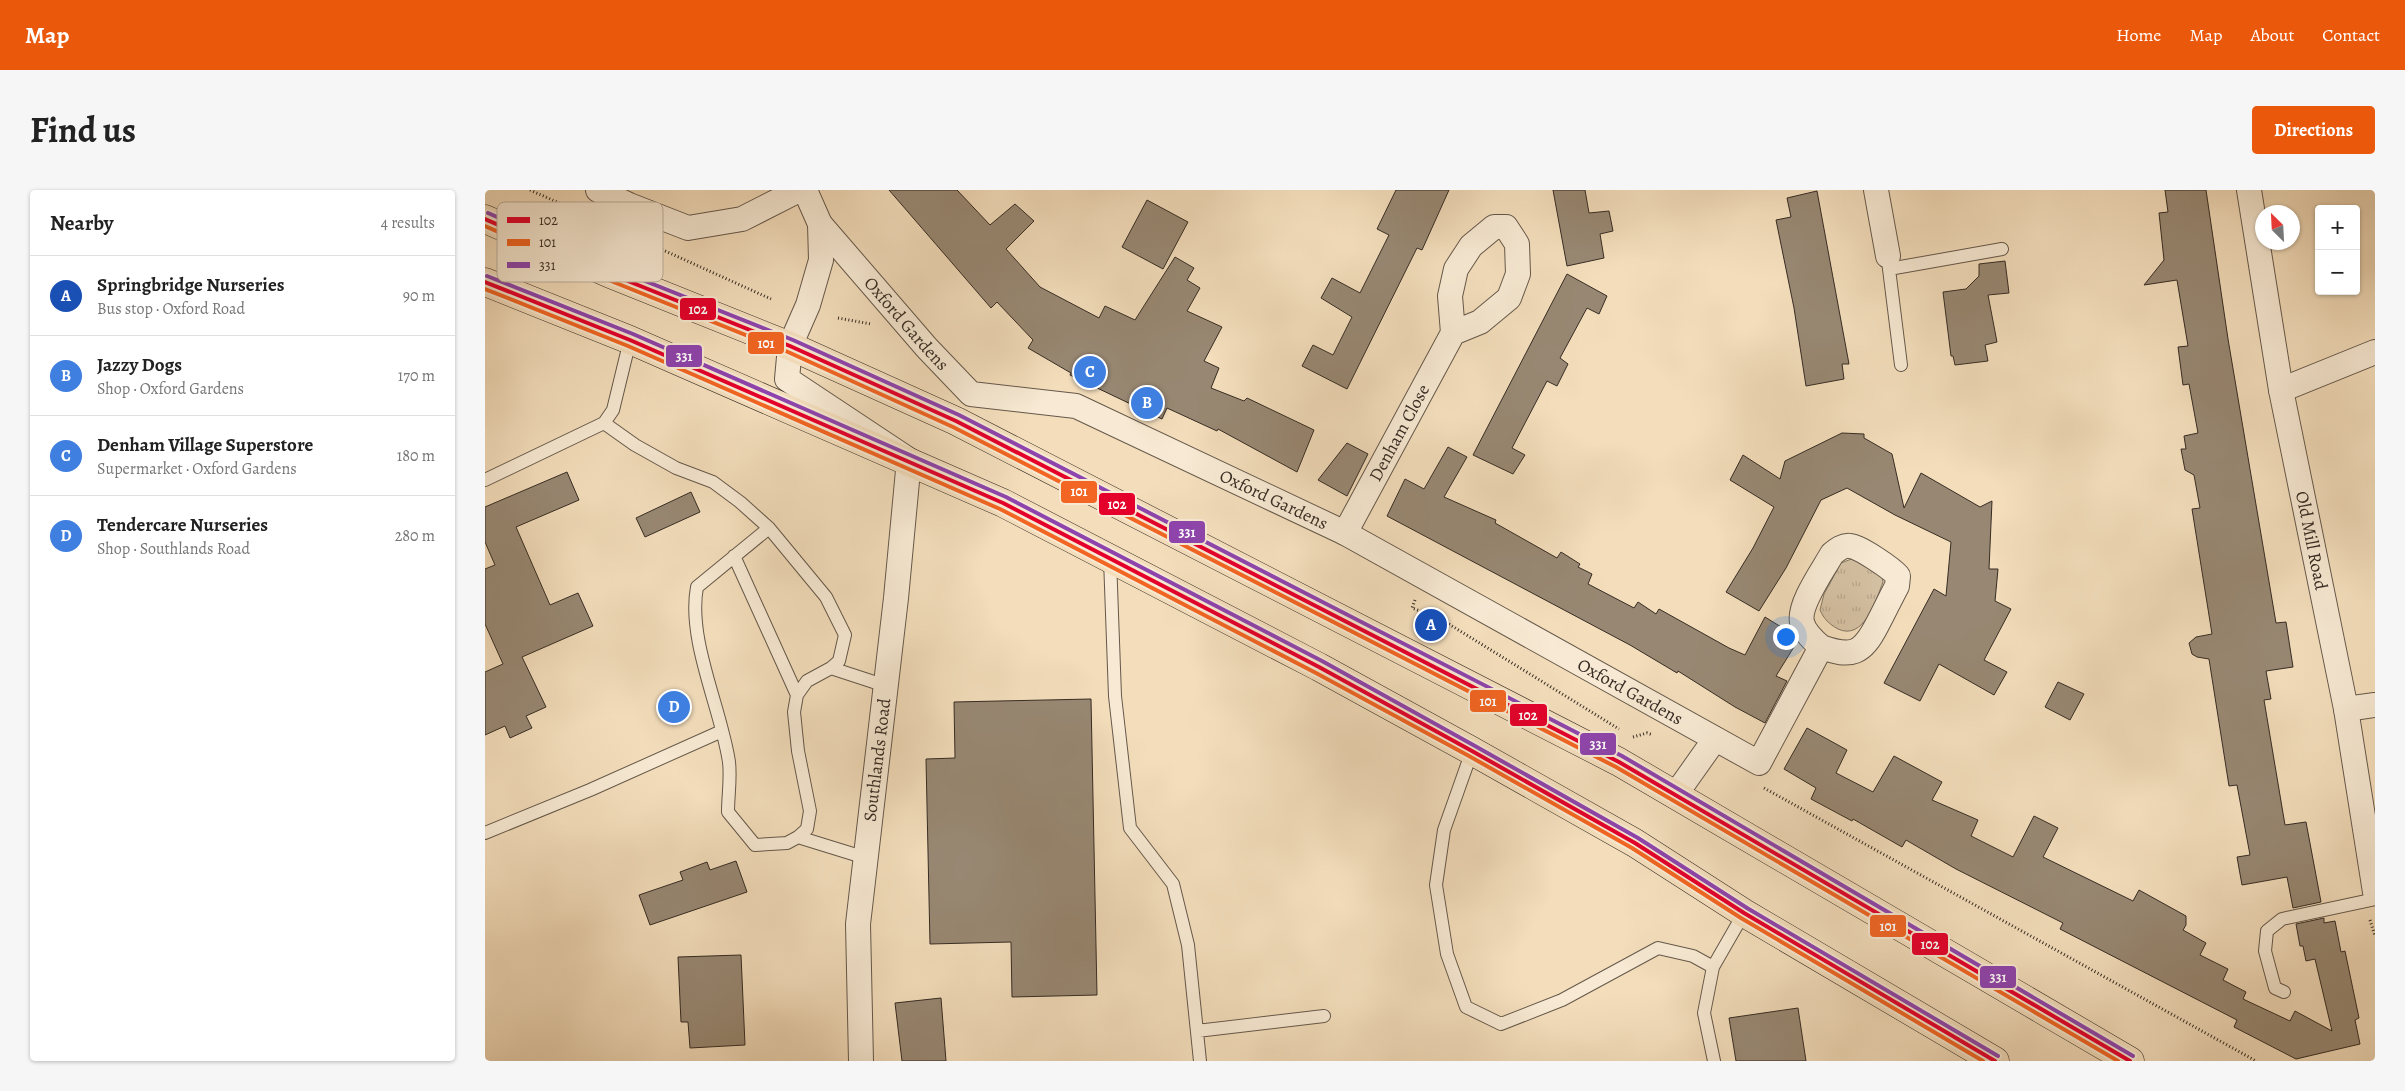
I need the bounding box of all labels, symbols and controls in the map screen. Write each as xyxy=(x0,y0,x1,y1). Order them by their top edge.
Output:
text: Map xyxy=(25,19,69,51)
text: Home xyxy=(2116,23,2161,47)
text: Map xyxy=(2189,23,2222,47)
text: About xyxy=(2250,23,2294,47)
text: Contact xyxy=(2322,23,2380,47)
text: Find us xyxy=(30,106,136,154)
button: Directions xyxy=(2252,106,2375,154)
legend xyxy=(497,202,663,282)
north arrow xyxy=(2255,205,2300,250)
map controls xyxy=(2315,205,2360,295)
button: + xyxy=(2315,205,2360,250)
text: Nearby xyxy=(50,209,113,237)
text: 102 xyxy=(539,211,558,230)
text: 4 results xyxy=(381,212,435,234)
text: 101 xyxy=(539,233,556,252)
button: − xyxy=(2315,250,2360,295)
text: 331 xyxy=(539,256,556,275)
text: Springbridge Nurseries xyxy=(97,272,284,298)
street label: Oxford Gardens xyxy=(859,272,954,376)
text: A xyxy=(61,285,71,307)
text: 90 m xyxy=(403,285,435,307)
line badge: 102 xyxy=(679,297,717,321)
text: Bus stop · Oxford Road xyxy=(97,298,245,320)
text: 102 xyxy=(689,300,708,319)
line badge: 101 xyxy=(747,331,785,355)
text: 101 xyxy=(757,334,775,353)
line badge: 331 xyxy=(665,344,703,368)
text: 331 xyxy=(675,347,693,366)
text: Jazzy Dogs xyxy=(97,352,182,378)
pin: C xyxy=(1074,353,1106,391)
text: B xyxy=(61,365,71,387)
text: 170 m xyxy=(398,365,435,387)
text: Shop · Oxford Gardens xyxy=(97,378,244,400)
street label: Denham Close xyxy=(1363,380,1435,486)
pin: B xyxy=(1131,384,1163,422)
text: Denham Village Superstore xyxy=(97,432,313,458)
text: C xyxy=(61,445,71,467)
text: 180 m xyxy=(397,445,435,467)
text: Supermarket · Oxford Gardens xyxy=(97,458,297,480)
street label: Oxford Gardens xyxy=(1216,463,1332,535)
line badge: 101 xyxy=(1060,480,1098,504)
text: 101 xyxy=(1070,482,1088,501)
street label: Old Mill Road xyxy=(2290,489,2333,592)
line badge: 102 xyxy=(1098,492,1136,516)
text: 102 xyxy=(1108,495,1127,514)
text: Tendercare Nurseries xyxy=(97,512,268,538)
line badge: 331 xyxy=(1168,520,1206,544)
text: 331 xyxy=(1178,523,1196,542)
text: D xyxy=(60,525,72,547)
text: 280 m xyxy=(395,525,435,547)
text: Shop · Southlands Road xyxy=(97,538,250,560)
pin: A xyxy=(1415,606,1447,644)
your location xyxy=(1773,624,1799,650)
street label: Oxford Gardens xyxy=(1573,652,1687,730)
pin: D xyxy=(658,688,690,726)
line badge: 101 xyxy=(1469,689,1507,713)
text: 101 xyxy=(1479,692,1497,711)
street label: Southlands Road xyxy=(858,697,897,823)
line badge: 102 xyxy=(1509,703,1548,727)
text: 102 xyxy=(1519,706,1538,725)
line badge: 331 xyxy=(1579,732,1617,756)
text: 331 xyxy=(1589,735,1607,754)
line badge: 101 xyxy=(1869,914,1907,938)
text: 101 xyxy=(1879,917,1897,936)
line badge: 102 xyxy=(1911,932,1949,956)
text: 102 xyxy=(1921,935,1940,954)
line badge: 331 xyxy=(1979,965,2017,989)
text: 331 xyxy=(1989,968,2007,987)

